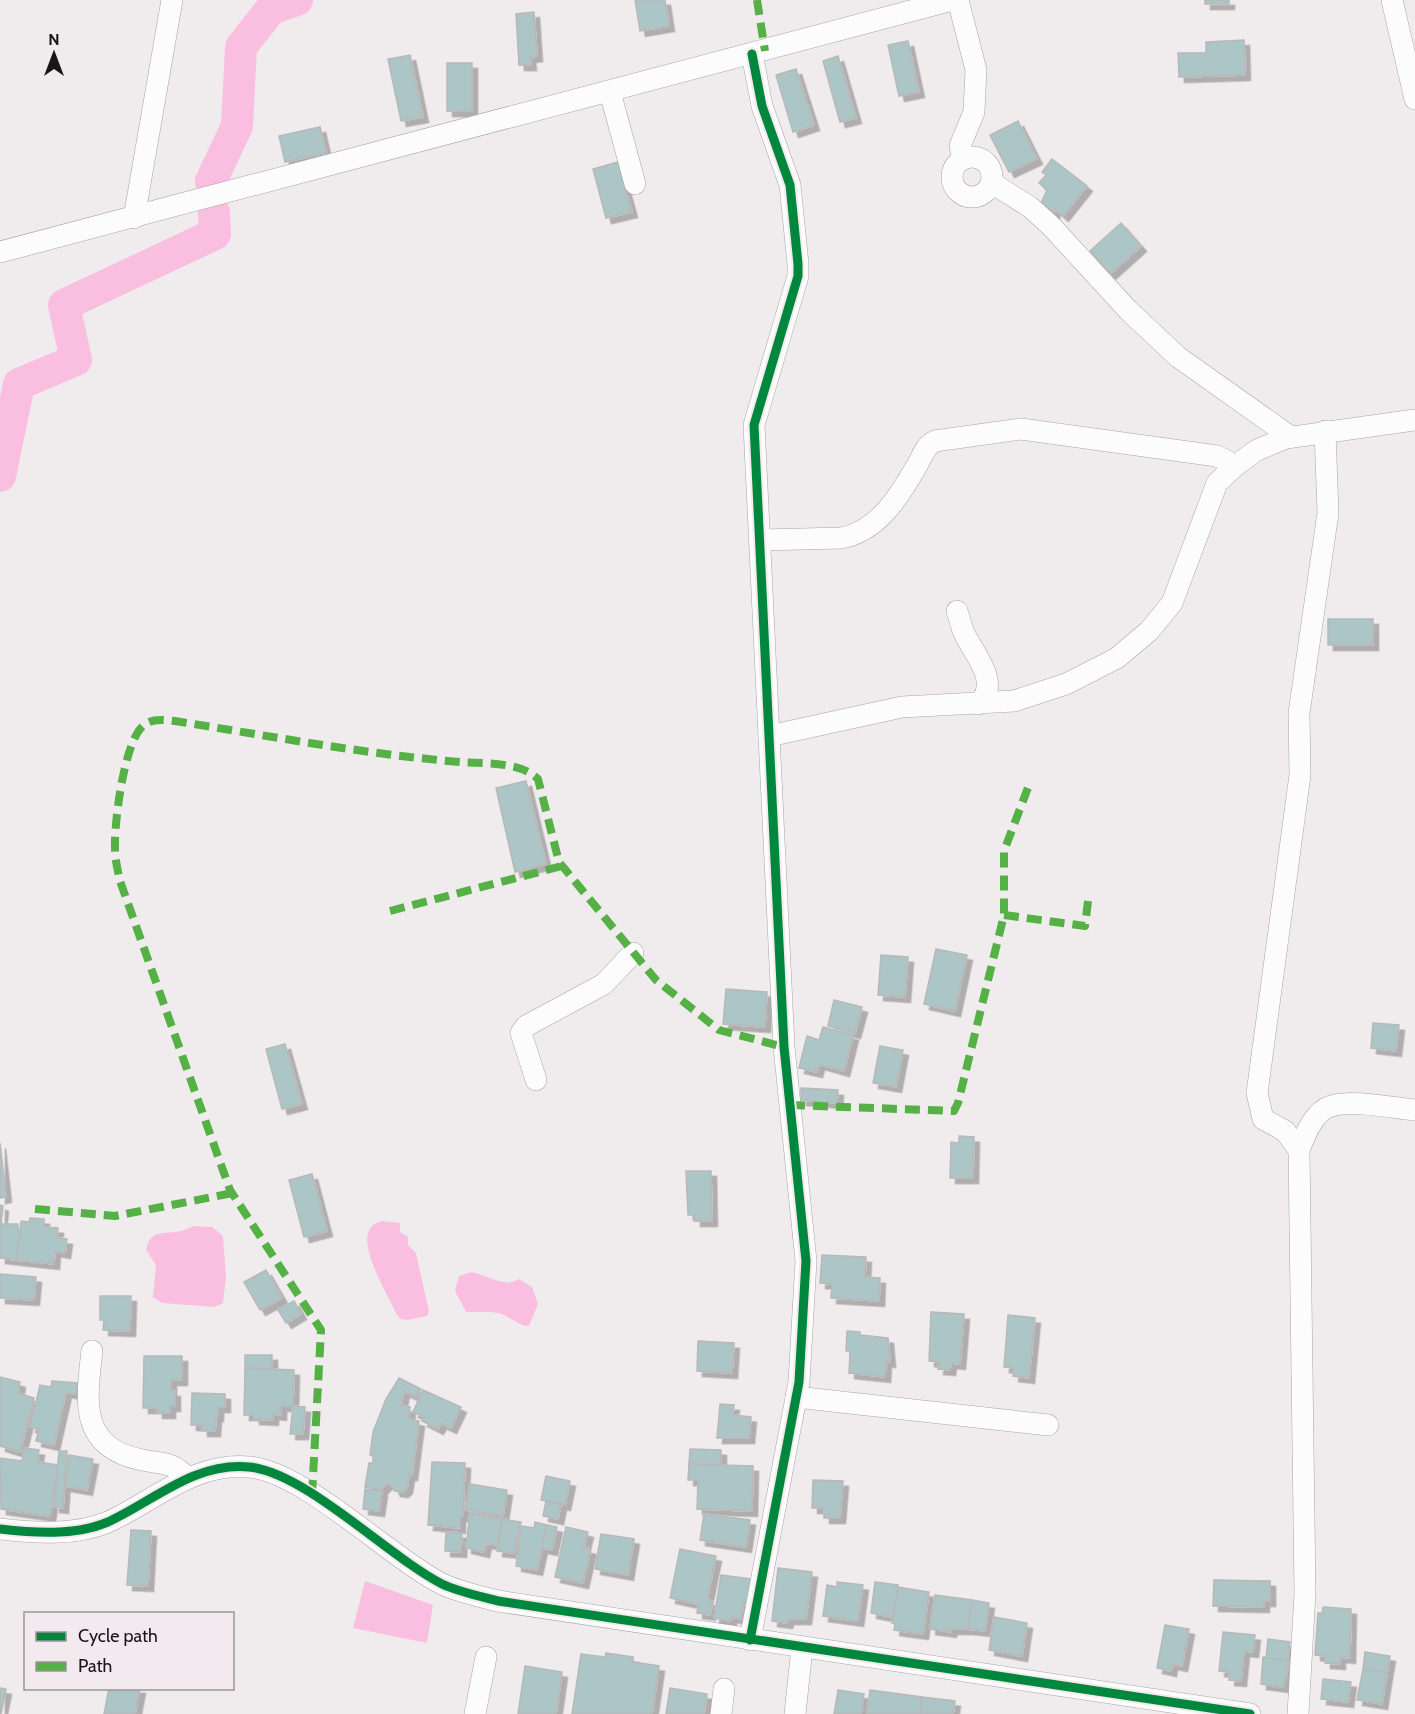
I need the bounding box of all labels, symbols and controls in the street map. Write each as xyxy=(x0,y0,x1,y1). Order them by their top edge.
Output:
north arrow xyxy=(24,24,84,84)
text: N xyxy=(48,30,60,49)
legend xyxy=(24,1612,234,1690)
text: Cycle path xyxy=(78,1625,158,1647)
text: Path xyxy=(78,1655,112,1677)

